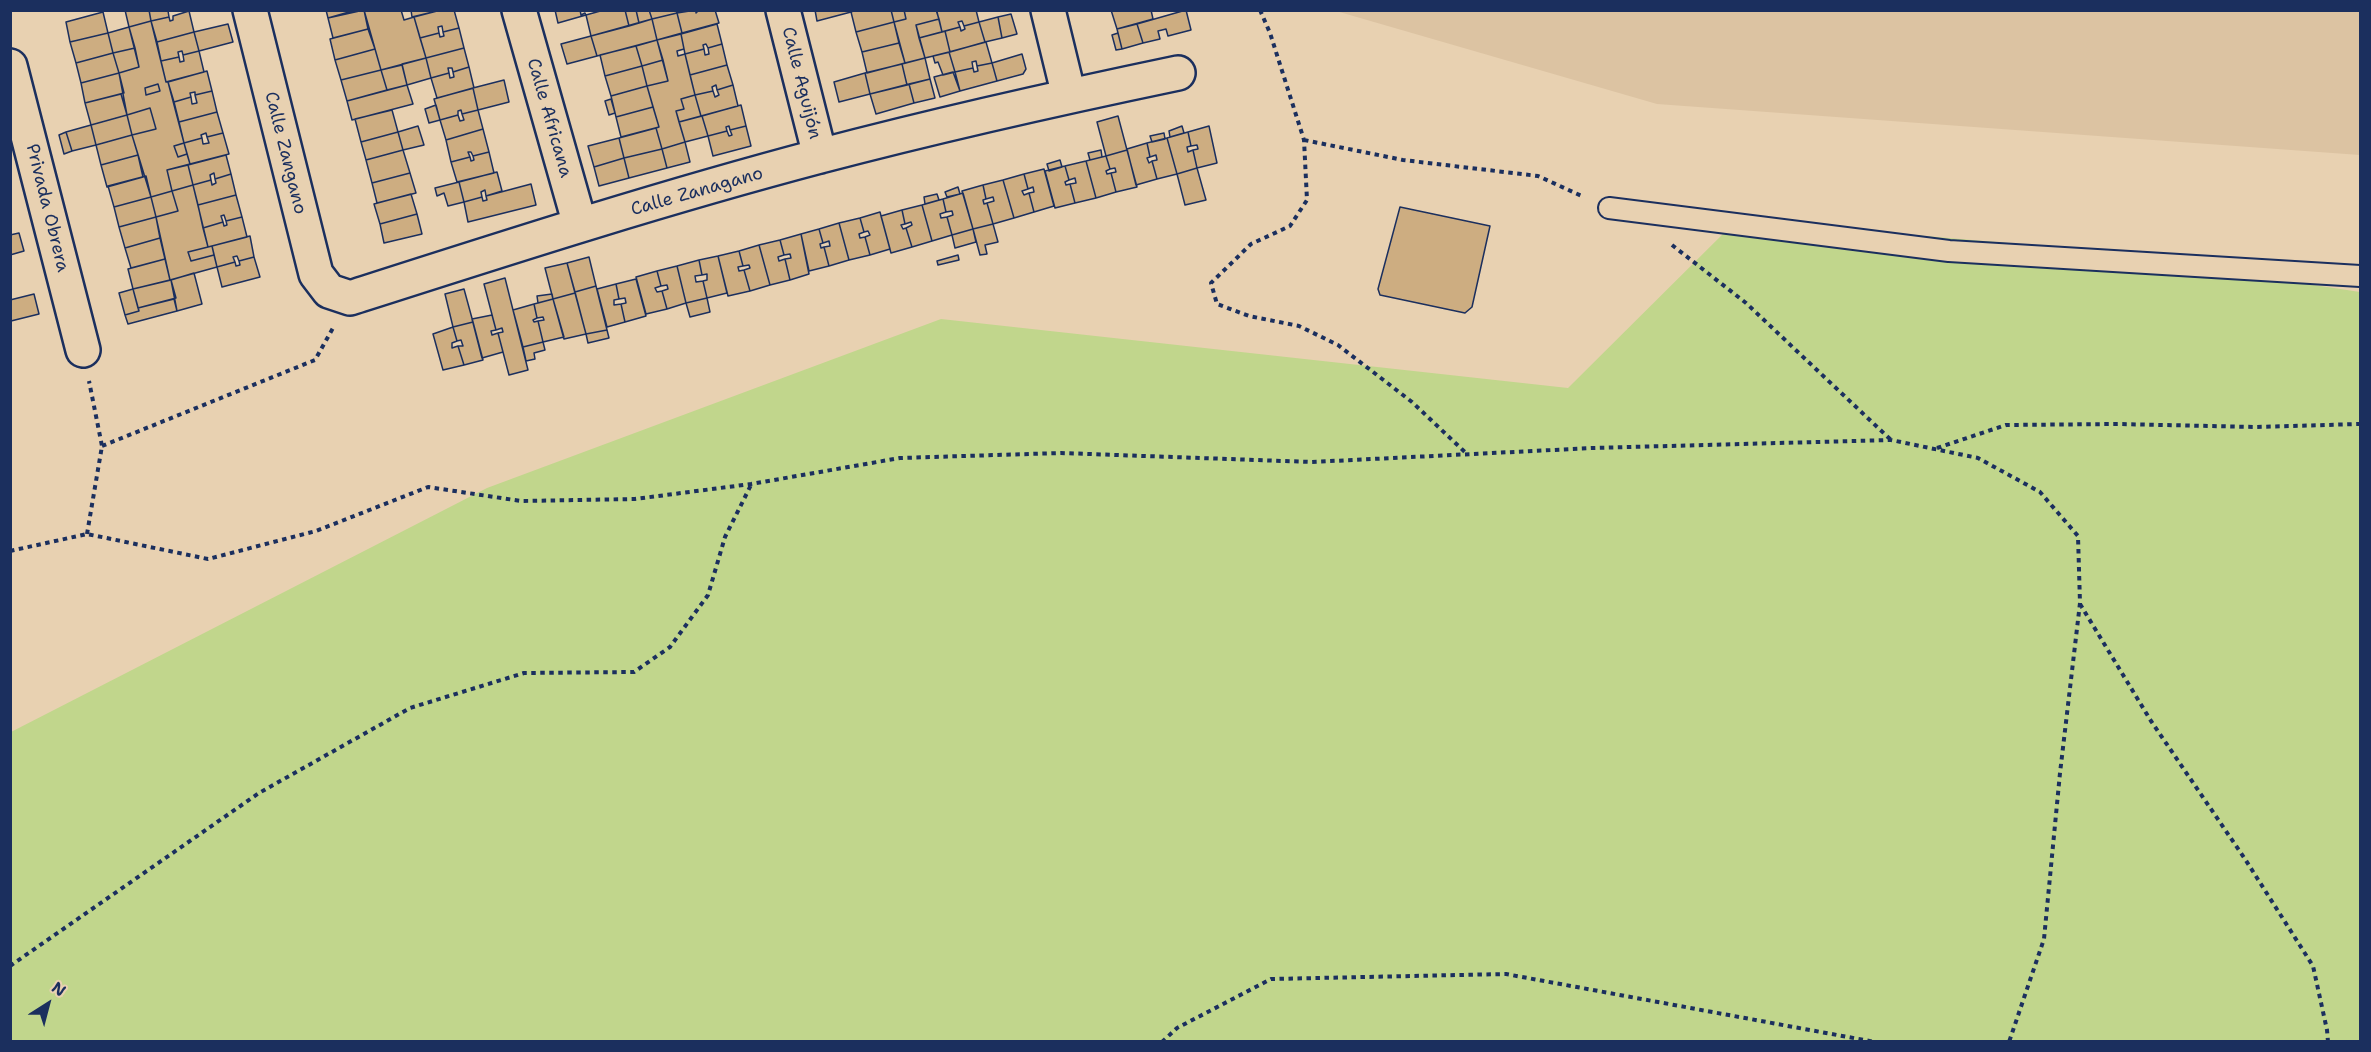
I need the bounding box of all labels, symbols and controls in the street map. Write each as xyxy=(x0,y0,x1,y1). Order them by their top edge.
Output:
street label: Calle Aguijón xyxy=(777,25,825,141)
street label: Calle Africana xyxy=(522,56,576,180)
street label: Calle Zangano xyxy=(259,90,311,216)
street label: Privada Obrera xyxy=(21,142,73,274)
street label: Calle Zanagano xyxy=(628,163,766,221)
north arrow xyxy=(18,974,78,1034)
text: N xyxy=(48,977,70,1001)

